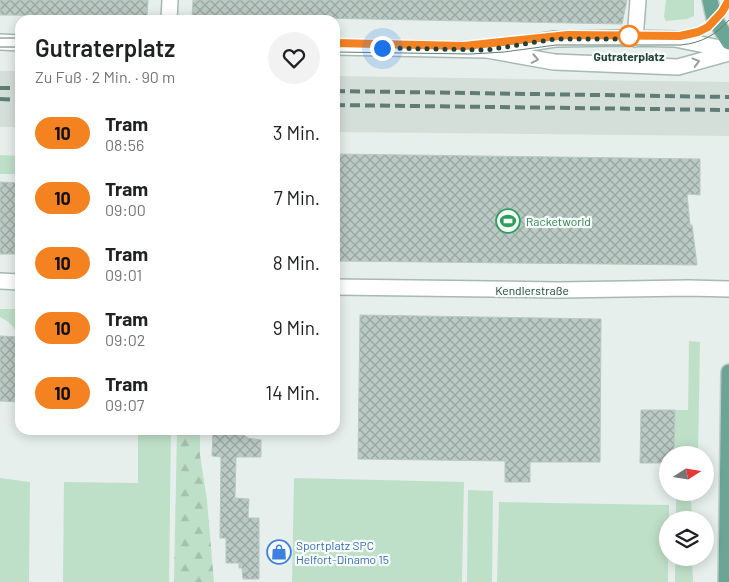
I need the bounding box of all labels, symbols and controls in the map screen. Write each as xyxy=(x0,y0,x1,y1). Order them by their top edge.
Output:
marker: Gutraterplatz xyxy=(618,25,640,47)
button: heart xyxy=(268,32,320,84)
text: Gutraterplatz xyxy=(35,33,175,62)
your location xyxy=(370,36,395,61)
place label: Gutraterplatz xyxy=(594,49,665,63)
one-way arrow xyxy=(531,53,539,63)
one-way arrow xyxy=(692,57,701,68)
text: Zu Fuß · 2 Min. · 90 m xyxy=(35,67,175,86)
text: Tram xyxy=(105,112,148,135)
text: 3 Min. xyxy=(273,121,320,144)
text: 10 xyxy=(54,122,71,144)
text: 08:56 xyxy=(105,135,144,154)
text: Tram xyxy=(105,177,148,200)
text: 7 Min. xyxy=(274,186,320,209)
text: 10 xyxy=(54,187,71,209)
text: 09:00 xyxy=(105,200,146,219)
sports icon: Racketworld xyxy=(495,208,521,234)
place label: Racketworld xyxy=(526,214,591,228)
text: Tram xyxy=(105,242,148,265)
text: 8 Min. xyxy=(273,251,320,274)
text: 10 xyxy=(54,252,71,274)
text: 09:01 xyxy=(105,265,142,284)
street label: Kendlerstraße xyxy=(495,283,569,297)
text: Tram xyxy=(105,307,148,330)
text: 9 Min. xyxy=(273,316,320,339)
text: 10 xyxy=(54,317,71,339)
text: 09:02 xyxy=(105,330,145,349)
text: Tram xyxy=(105,372,148,395)
text: 14 Min. xyxy=(266,381,320,404)
text: 10 xyxy=(54,382,71,404)
text: 09:07 xyxy=(105,395,144,414)
north arrow xyxy=(659,446,714,501)
map controls xyxy=(659,446,714,566)
button: layers xyxy=(659,511,714,566)
place label: Sportplatz SPC Helfort-Dinamo 15 xyxy=(296,538,389,566)
shop icon: Sportplatz SPC Helfort-Dinamo 15 xyxy=(266,539,292,565)

